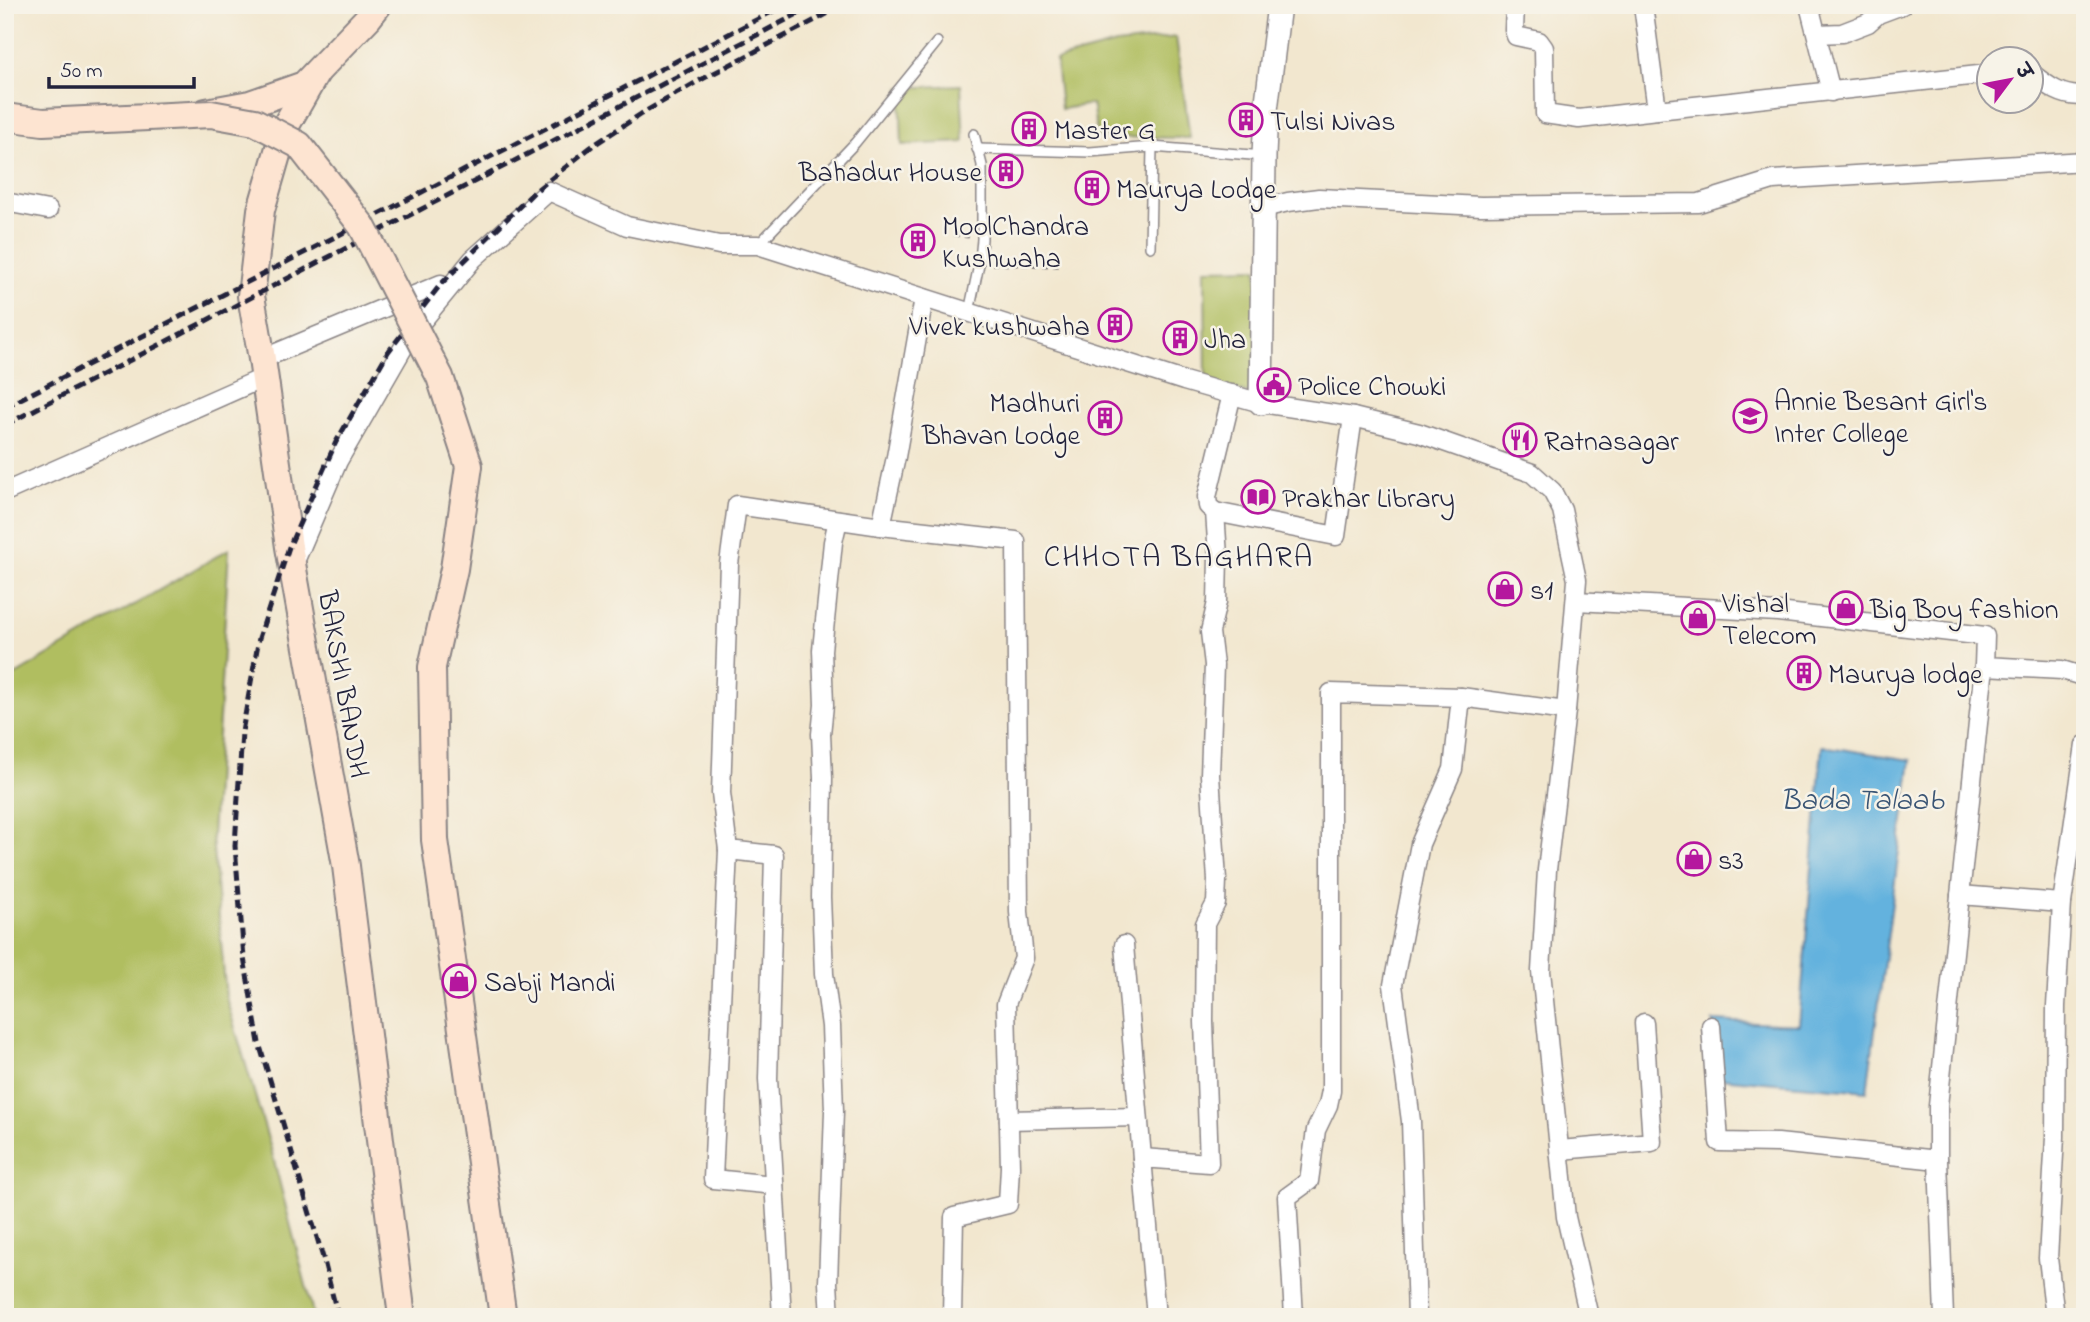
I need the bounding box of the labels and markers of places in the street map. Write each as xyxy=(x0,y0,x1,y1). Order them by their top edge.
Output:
building icon: Tulsi Nivas xyxy=(1227,101,1265,139)
place label: Tulsi Nivas xyxy=(1270,103,1395,144)
building icon: Master G xyxy=(1010,110,1048,148)
place label: Master G xyxy=(1054,112,1156,153)
building icon: Bahadur House xyxy=(987,152,1025,190)
place label: Bahadur House xyxy=(798,154,982,195)
building icon: Maurya Lodge xyxy=(1073,169,1111,207)
place label: Maurya Lodge xyxy=(1116,171,1277,212)
place label: MoolChandra Kushwaha xyxy=(942,208,1089,281)
building icon: MoolChandra Kushwaha xyxy=(899,222,937,260)
building icon: Vivek kushwaha xyxy=(1096,306,1134,344)
place label: Vivek kushwaha xyxy=(908,308,1090,349)
building icon: Jha xyxy=(1161,319,1199,357)
place label: Jha xyxy=(1204,321,1246,362)
public building icon: Police Chowki xyxy=(1255,366,1293,404)
place label: Police Chowki xyxy=(1298,368,1446,409)
place label: Annie Besant Girl's Inter College xyxy=(1774,383,1988,456)
place label: Madhuri Bhavan Lodge xyxy=(921,385,1080,458)
school or university icon: Annie Besant Girl's Inter College xyxy=(1731,397,1769,435)
building icon: Madhuri Bhavan Lodge xyxy=(1086,399,1124,437)
restaurant icon: Ratnasagar xyxy=(1501,421,1539,459)
place label: Ratnasagar xyxy=(1544,423,1679,464)
library icon: Prakhar Library xyxy=(1239,478,1277,516)
place label: Prakhar Library xyxy=(1282,480,1455,521)
shop icon: s1 xyxy=(1486,570,1524,608)
place label: s1 xyxy=(1530,572,1553,613)
place label: Vishal Telecom xyxy=(1721,585,1817,658)
shop icon: Big Boy fashion xyxy=(1827,589,1865,627)
place label: Big Boy fashion xyxy=(1869,591,2059,632)
shop icon: Vishal Telecom xyxy=(1679,599,1717,637)
building icon: Maurya lodge xyxy=(1785,654,1823,692)
place label: Maurya lodge xyxy=(1828,656,1983,697)
shop icon: s3 xyxy=(1675,840,1713,878)
place label: s3 xyxy=(1718,842,1744,883)
shop icon: Sabji Mandi xyxy=(440,962,478,1000)
place label: Sabji Mandi xyxy=(484,964,616,1005)

